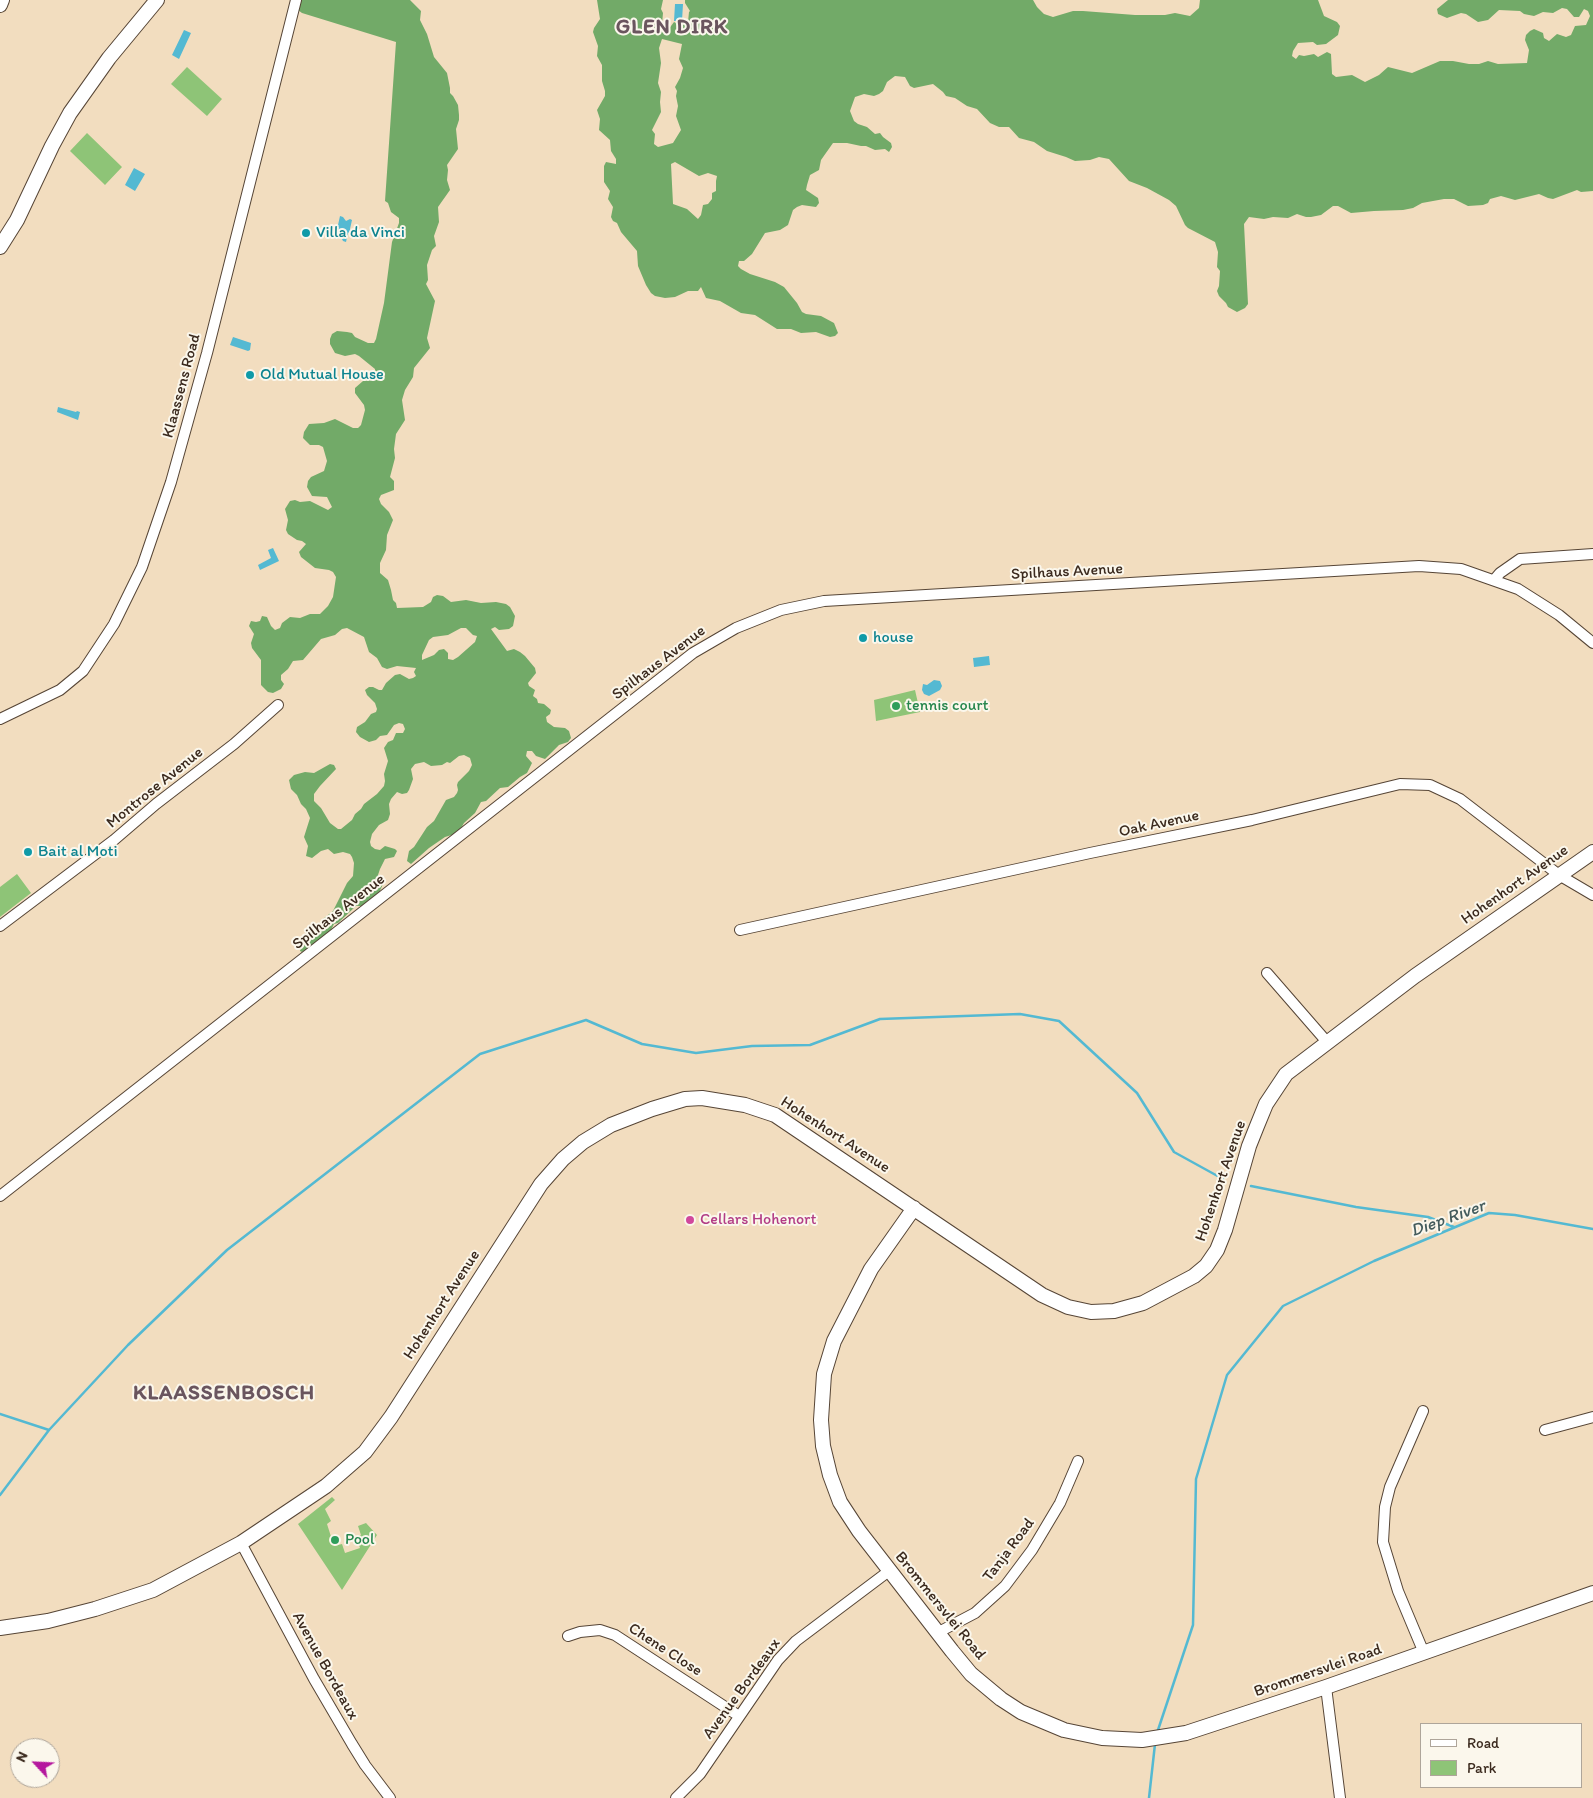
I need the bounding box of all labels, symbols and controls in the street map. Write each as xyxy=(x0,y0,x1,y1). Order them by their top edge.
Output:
district label: GLEN DIRK xyxy=(614,15,730,41)
place label: Villa da Vinci xyxy=(316,223,405,243)
marker: Villa da Vinci xyxy=(300,227,312,239)
street label: Klaassens Road xyxy=(159,332,205,440)
place label: Old Mutual House xyxy=(260,365,384,385)
marker: Old Mutual House xyxy=(244,369,256,381)
street label: Spilhaus Avenue xyxy=(1011,559,1123,585)
street label: Spilhaus Avenue xyxy=(608,622,710,704)
place label: house xyxy=(873,628,913,648)
marker: house xyxy=(857,632,869,644)
place label: tennis court xyxy=(906,696,989,716)
marker: tennis court xyxy=(890,700,902,712)
street label: Montrose Avenue xyxy=(103,743,207,833)
street label: Oak Avenue xyxy=(1117,806,1201,842)
street label: Hohenhort Avenue xyxy=(1458,841,1572,929)
place label: Bait al Moti xyxy=(38,842,118,862)
marker: Bait al Moti xyxy=(22,846,34,858)
street label: Spilhaus Avenue xyxy=(289,870,389,954)
street label: Hohenhort Avenue xyxy=(777,1092,893,1178)
street label: Hohenhort Avenue xyxy=(1191,1118,1251,1244)
water label: Diep River xyxy=(1408,1196,1488,1242)
place label: Cellars Hohenort xyxy=(700,1210,816,1230)
marker: Cellars Hohenort xyxy=(684,1214,696,1226)
street label: Hohenhort Avenue xyxy=(399,1247,485,1363)
district label: KLAASSENBOSCH xyxy=(131,1381,317,1407)
street label: Tanja Road xyxy=(979,1514,1039,1586)
place label: Pool xyxy=(345,1530,375,1550)
marker: Pool xyxy=(329,1534,341,1546)
street label: Brommersvlei Road xyxy=(890,1548,990,1664)
street label: Avenue Bordeaux xyxy=(288,1609,362,1723)
street label: Chene Close xyxy=(625,1619,705,1681)
street label: Avenue Bordeaux xyxy=(699,1635,785,1743)
street label: Brommersvlei Road xyxy=(1251,1640,1385,1702)
legend xyxy=(1420,1723,1583,1788)
text: Road xyxy=(1467,1734,1499,1752)
north arrow xyxy=(10,1738,60,1788)
text: N xyxy=(12,1749,32,1765)
text: Park xyxy=(1467,1759,1497,1777)

